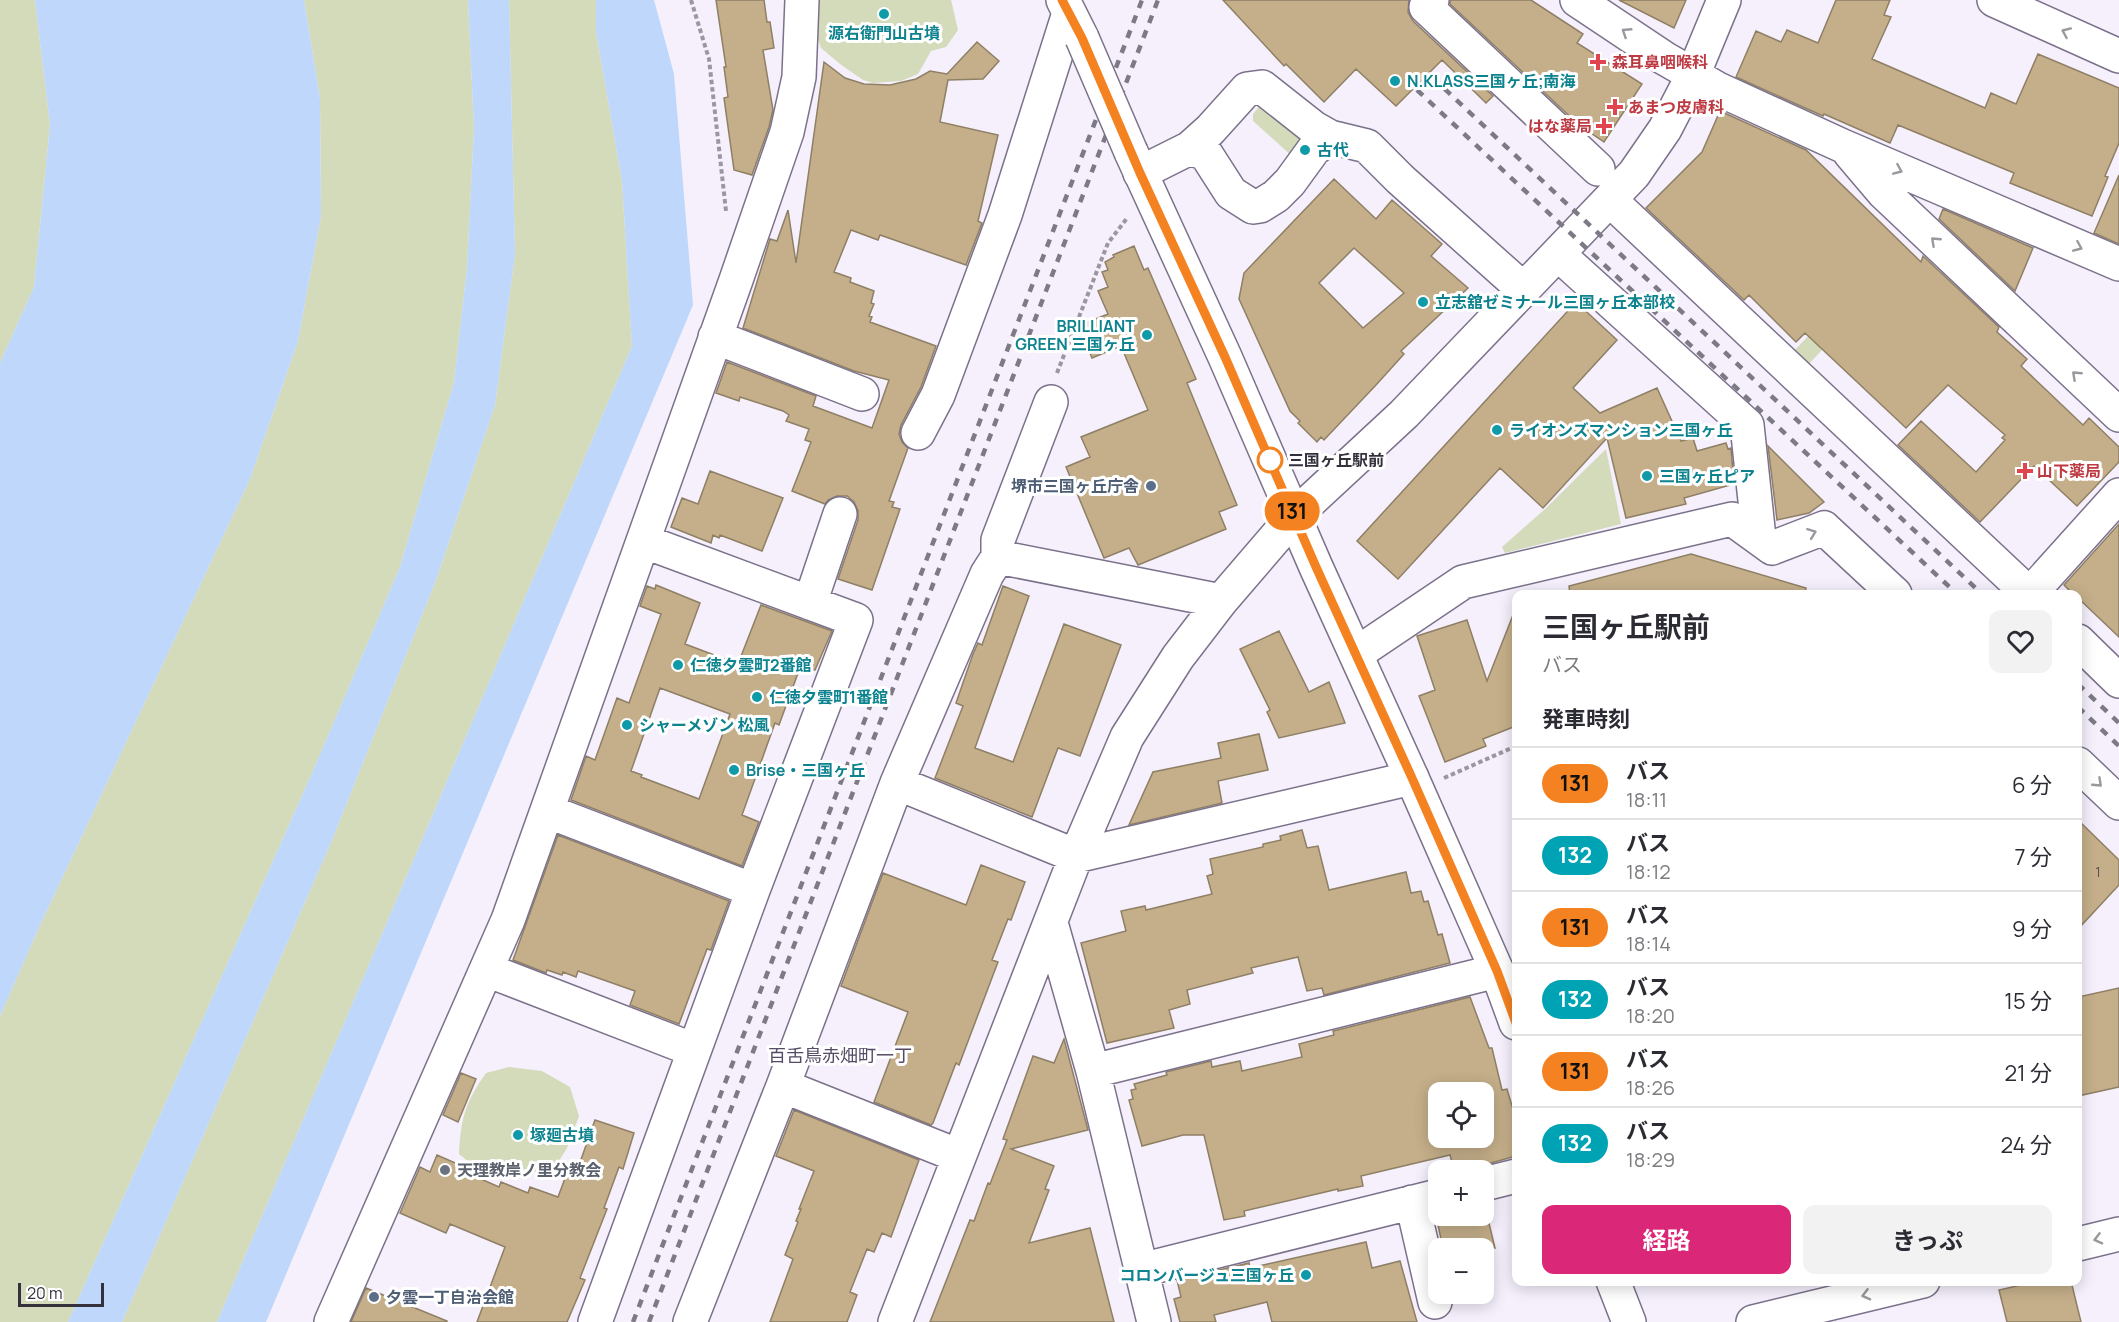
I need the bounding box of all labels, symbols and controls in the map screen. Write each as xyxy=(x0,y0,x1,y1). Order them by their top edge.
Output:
marker: 源右衛門山古墳 xyxy=(877,7,891,21)
place label: 源右衛門山古墳 xyxy=(828,22,940,44)
one-way arrow xyxy=(2061,27,2072,39)
one-way arrow xyxy=(1622,28,1633,39)
place label: 森耳鼻咽喉科 xyxy=(1612,51,1708,73)
marker: 森耳鼻咽喉科 xyxy=(1589,53,1607,71)
place label: N.KLASS三国ヶ丘;南海 xyxy=(1407,70,1575,92)
marker: N.KLASS三国ヶ丘;南海 xyxy=(1388,74,1402,88)
place label: あまつ皮膚科 xyxy=(1628,96,1724,118)
marker: あまつ皮膚科 xyxy=(1606,98,1624,116)
place label: はな薬局 xyxy=(1528,115,1592,137)
marker: はな薬局 xyxy=(1597,119,1611,133)
place label: 古代 xyxy=(1317,139,1349,161)
marker: 古代 xyxy=(1298,143,1312,157)
one-way arrow xyxy=(1892,163,1903,175)
one-way arrow xyxy=(1931,237,1941,248)
one-way arrow xyxy=(2071,239,2082,251)
place label: 立志舘ゼミナール三国ヶ丘本部校 xyxy=(1435,291,1675,313)
marker: 立志舘ゼミナール三国ヶ丘本部校 xyxy=(1416,295,1430,309)
place label: BRILLIANT GREEN 三国ヶ丘 xyxy=(1015,315,1135,355)
marker: BRILLIANT GREEN 三国ヶ丘 xyxy=(1140,328,1154,342)
one-way arrow xyxy=(2073,371,2083,382)
place label: ライオンズマンション三国ヶ丘 xyxy=(1509,419,1733,441)
marker: ライオンズマンション三国ヶ丘 xyxy=(1490,423,1504,437)
marker: 三国ヶ丘駅前 xyxy=(1257,447,1283,473)
place label: 三国ヶ丘駅前 xyxy=(1288,449,1384,471)
place label: 山下薬局 xyxy=(2037,460,2101,482)
marker: 山下薬局 xyxy=(2018,464,2032,478)
place label: 三国ヶ丘ピア xyxy=(1659,465,1755,487)
marker: 三国ヶ丘ピア xyxy=(1640,469,1654,483)
place label: 堺市三国ヶ丘庁舎 xyxy=(1011,475,1139,497)
marker: 堺市三国ヶ丘庁舎 xyxy=(1144,479,1158,493)
line badge: 131 xyxy=(1258,492,1326,530)
text: 131 xyxy=(1277,497,1307,525)
one-way arrow xyxy=(1806,527,1816,540)
text: 三国ヶ丘駅前 xyxy=(1542,607,1710,645)
button: heart xyxy=(1989,610,2052,673)
text: バス xyxy=(1542,651,1582,678)
place label: 仁徳夕雲町2番館 xyxy=(690,654,812,676)
marker: 仁徳夕雲町2番館 xyxy=(671,658,685,672)
place label: 仁徳夕雲町1番館 xyxy=(769,686,888,708)
marker: 仁徳夕雲町1番館 xyxy=(750,690,764,704)
text: 発車時刻 xyxy=(1542,704,1630,734)
place label: シャーメゾン 松風 xyxy=(639,714,770,736)
marker: シャーメゾン 松風 xyxy=(620,718,634,732)
text: バス xyxy=(1626,756,1670,786)
place label: Brise・三国ヶ丘 xyxy=(746,759,865,781)
marker: Brise・三国ヶ丘 xyxy=(727,763,741,777)
text: 131 xyxy=(1560,769,1590,797)
text: 6 分 xyxy=(2012,770,2052,800)
one-way arrow xyxy=(2091,776,2102,787)
text: 18:11 xyxy=(1626,786,1667,813)
text: バス xyxy=(1626,828,1670,858)
text: 132 xyxy=(1558,841,1592,869)
text: 7 分 xyxy=(2015,842,2052,872)
text: 18:12 xyxy=(1626,858,1671,885)
house number: 1 xyxy=(2095,862,2101,881)
text: バス xyxy=(1626,900,1670,930)
text: 131 xyxy=(1560,913,1590,941)
text: 9 分 xyxy=(2012,914,2052,944)
text: 18:14 xyxy=(1626,930,1671,957)
text: バス xyxy=(1626,972,1670,1002)
text: 132 xyxy=(1558,985,1592,1013)
text: 15 分 xyxy=(2004,986,2052,1016)
text: 18:20 xyxy=(1626,1002,1675,1029)
district label: 百舌鳥赤畑町一丁 xyxy=(768,1043,912,1067)
text: バス xyxy=(1626,1044,1670,1074)
text: 131 xyxy=(1560,1057,1590,1085)
text: 21 分 xyxy=(2004,1058,2052,1088)
text: 18:26 xyxy=(1626,1074,1675,1101)
map controls xyxy=(1428,1082,1494,1304)
button: locate xyxy=(1428,1082,1494,1148)
text: バス xyxy=(1626,1116,1670,1146)
place label: 塚廻古墳 xyxy=(530,1124,594,1146)
marker: 塚廻古墳 xyxy=(511,1128,525,1142)
text: 132 xyxy=(1558,1129,1592,1157)
text: 24 分 xyxy=(2001,1130,2052,1160)
text: 18:29 xyxy=(1626,1146,1675,1173)
place label: 天理教岸ノ里分教会 xyxy=(457,1159,601,1181)
button: + xyxy=(1428,1160,1494,1226)
marker: 天理教岸ノ里分教会 xyxy=(438,1163,452,1177)
button: 経路 xyxy=(1542,1205,1791,1274)
button: きっぷ xyxy=(1803,1205,2052,1274)
one-way arrow xyxy=(2093,1231,2103,1244)
button: − xyxy=(1428,1238,1494,1304)
place label: コロンバージュ三国ヶ丘 xyxy=(1119,1264,1294,1286)
marker: コロンバージュ三国ヶ丘 xyxy=(1299,1268,1313,1282)
scale bar xyxy=(18,1280,104,1308)
text: 20 m xyxy=(27,1282,63,1304)
place label: 夕雲一丁自治会館 xyxy=(386,1286,514,1308)
one-way arrow xyxy=(1861,1287,1871,1300)
marker: 夕雲一丁自治会館 xyxy=(367,1290,381,1304)

